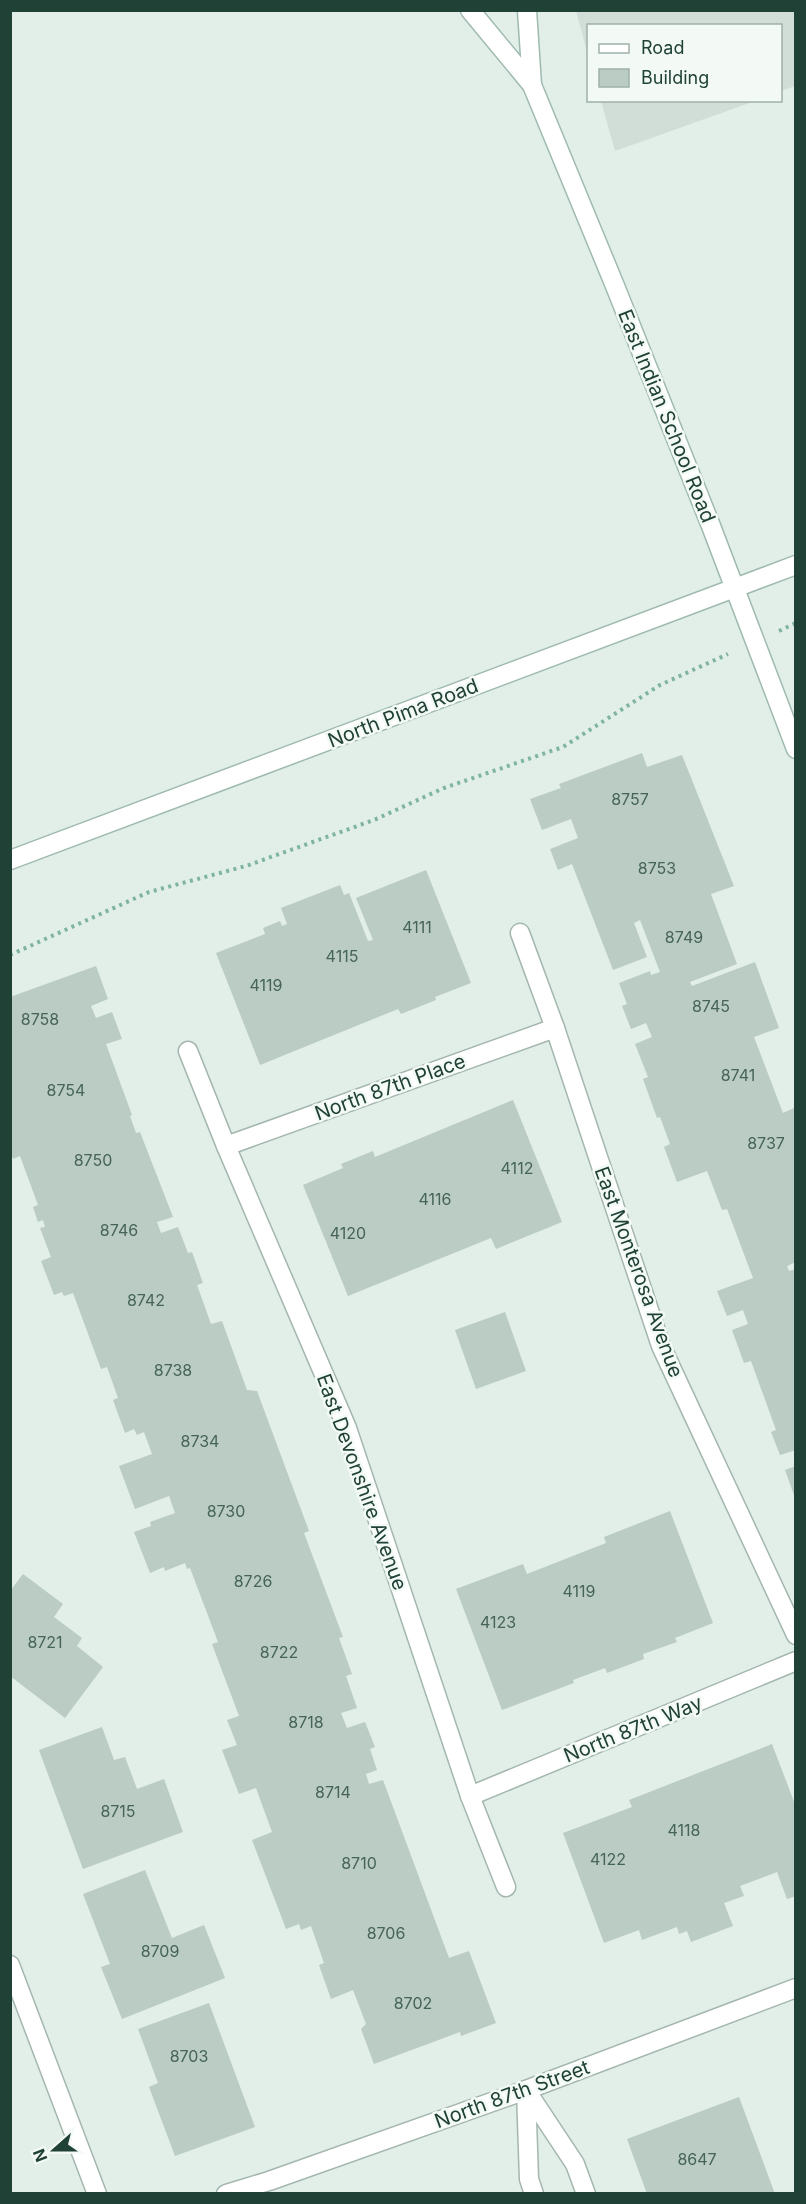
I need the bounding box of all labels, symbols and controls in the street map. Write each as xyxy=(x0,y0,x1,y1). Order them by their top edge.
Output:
legend xyxy=(587,24,782,102)
text: Road xyxy=(641,37,684,58)
text: Building xyxy=(641,67,709,88)
street label: East Indian School Road xyxy=(613,306,721,526)
street label: North Pima Road xyxy=(324,673,482,753)
house number: 8757 xyxy=(611,789,649,809)
house number: 8753 xyxy=(638,858,676,878)
house number: 4111 xyxy=(402,917,432,937)
house number: 8749 xyxy=(665,927,703,947)
house number: 4115 xyxy=(326,946,358,966)
house number: 4119 xyxy=(250,975,282,995)
house number: 8745 xyxy=(692,996,730,1016)
house number: 8758 xyxy=(21,1009,59,1029)
street label: North 87th Place xyxy=(311,1049,469,1125)
house number: 8741 xyxy=(721,1065,755,1085)
house number: 8754 xyxy=(47,1080,85,1100)
house number: 8737 xyxy=(747,1133,785,1153)
house number: 8750 xyxy=(74,1150,112,1170)
house number: 4112 xyxy=(501,1158,533,1178)
street label: East Monterosa Avenue xyxy=(590,1163,688,1381)
house number: 4116 xyxy=(419,1189,451,1209)
house number: 8746 xyxy=(100,1220,138,1240)
house number: 4120 xyxy=(330,1223,366,1243)
house number: 8742 xyxy=(127,1290,165,1310)
house number: 8738 xyxy=(154,1360,192,1380)
street label: East Devonshire Avenue xyxy=(312,1371,412,1593)
house number: 8734 xyxy=(181,1431,219,1451)
house number: 8730 xyxy=(207,1501,245,1521)
house number: 8726 xyxy=(234,1571,272,1591)
house number: 4119 xyxy=(563,1581,595,1601)
house number: 4123 xyxy=(480,1612,516,1632)
house number: 8721 xyxy=(27,1632,63,1652)
house number: 8722 xyxy=(260,1642,298,1662)
street label: North 87th Way xyxy=(560,1690,706,1768)
house number: 8718 xyxy=(288,1712,324,1732)
house number: 8714 xyxy=(315,1782,351,1802)
house number: 8715 xyxy=(100,1801,136,1821)
house number: 4118 xyxy=(668,1820,700,1840)
house number: 4122 xyxy=(590,1849,626,1869)
house number: 8710 xyxy=(341,1853,377,1873)
house number: 8706 xyxy=(367,1923,405,1943)
house number: 8709 xyxy=(141,1941,179,1961)
house number: 8702 xyxy=(394,1993,432,2013)
house number: 8703 xyxy=(170,2046,208,2066)
street label: North 87th Street xyxy=(431,2055,593,2133)
north arrow xyxy=(24,2120,84,2180)
text: N xyxy=(28,2146,52,2165)
house number: 8647 xyxy=(677,2149,717,2169)

